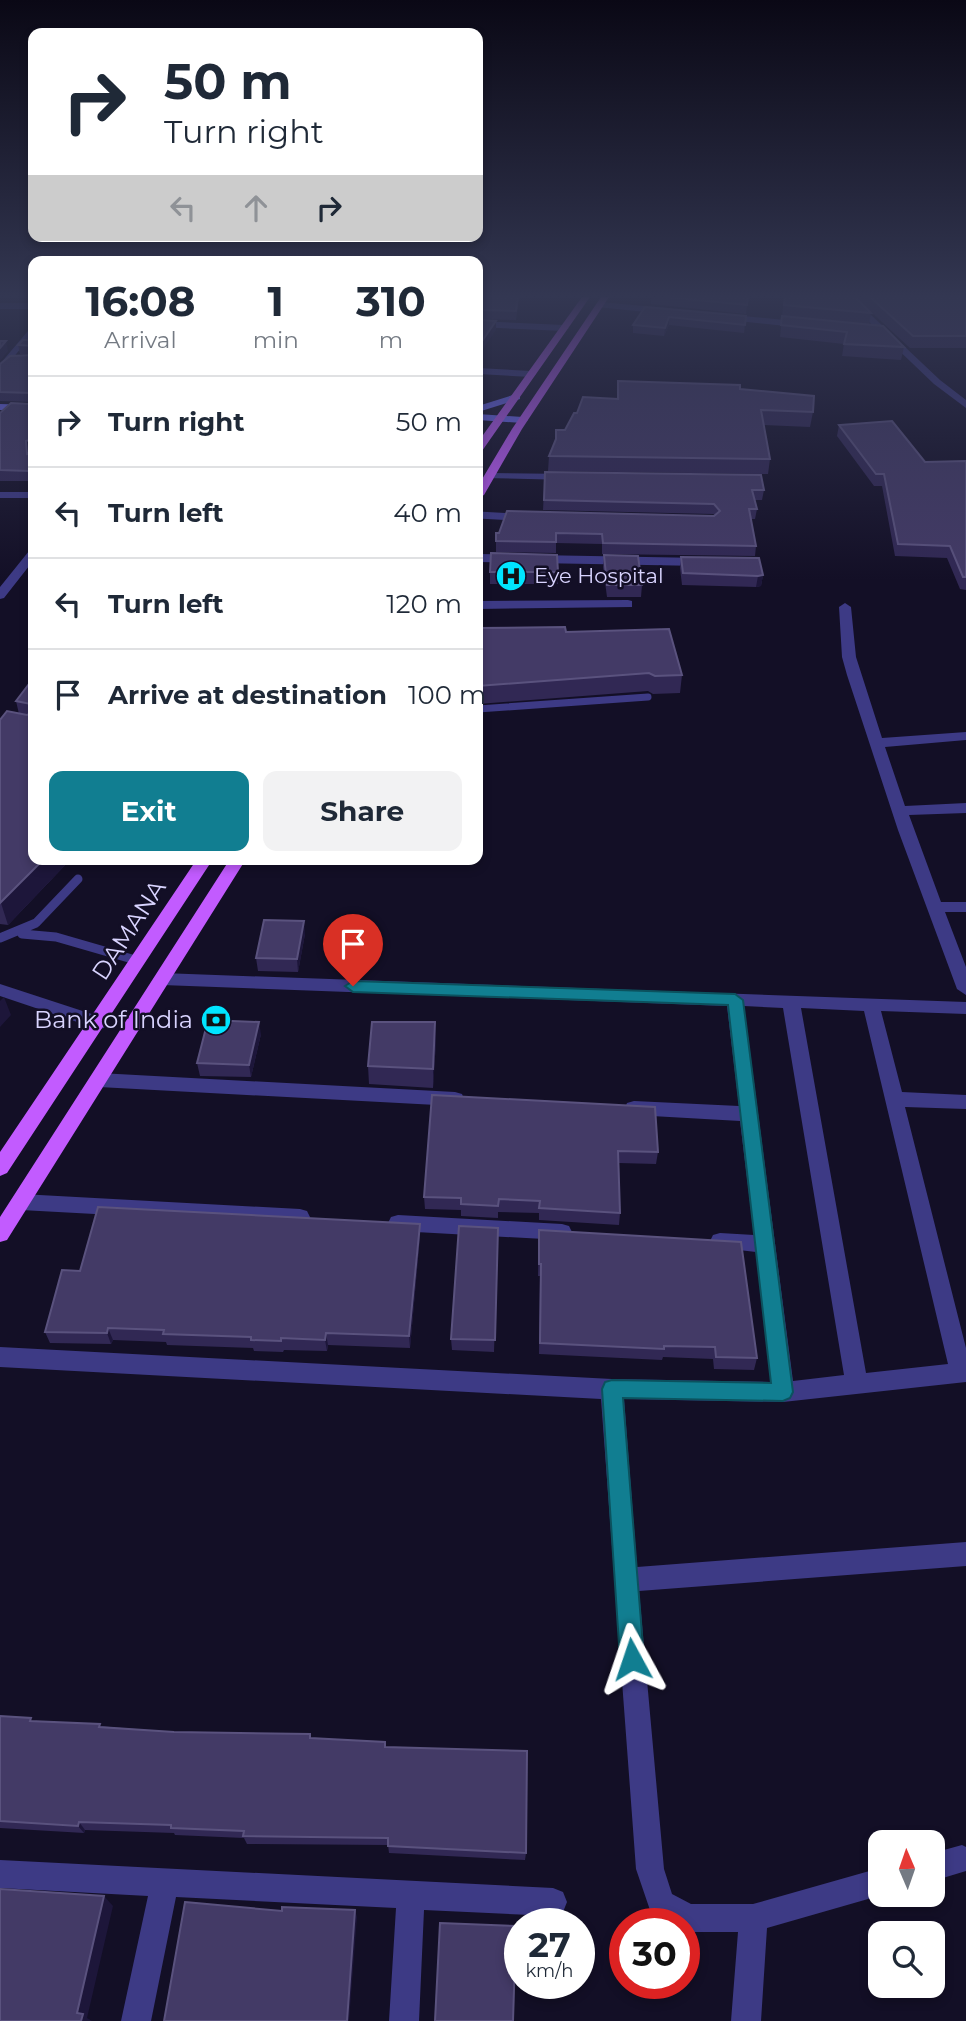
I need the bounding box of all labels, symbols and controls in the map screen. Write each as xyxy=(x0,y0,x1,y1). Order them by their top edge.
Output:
text: 50 m xyxy=(164,52,292,111)
icon: right xyxy=(49,56,140,147)
text: Turn right xyxy=(164,112,324,151)
icon: left xyxy=(164,189,202,227)
icon: ahead xyxy=(237,189,275,227)
icon: right xyxy=(310,189,348,227)
text: 16:08 xyxy=(85,275,196,327)
text: 1 xyxy=(268,275,284,327)
text: 310 xyxy=(356,275,426,327)
text: Arrival xyxy=(104,326,177,354)
text: min xyxy=(253,326,299,354)
text: m xyxy=(379,326,403,354)
icon: right xyxy=(49,403,87,441)
text: Turn right xyxy=(108,406,244,438)
text: 50 m xyxy=(396,406,462,438)
icon: left xyxy=(49,494,87,532)
text: Turn left xyxy=(108,497,224,529)
text: 40 m xyxy=(393,497,462,529)
hospital icon: Eye Hospital xyxy=(494,559,528,593)
place label: Eye Hospital xyxy=(534,563,664,588)
icon: left xyxy=(49,585,87,623)
text: Turn left xyxy=(108,588,224,620)
text: 120 m xyxy=(386,588,462,620)
icon: arrive xyxy=(49,676,87,714)
text: Arrive at destination xyxy=(108,679,387,711)
text: 100 m xyxy=(408,679,486,711)
button: Exit xyxy=(49,771,249,851)
button: Share xyxy=(263,771,462,851)
street label: DAMANA xyxy=(85,874,172,985)
pin xyxy=(323,914,383,986)
icon: arrive xyxy=(334,925,372,963)
bank icon: Bank of India xyxy=(199,1003,233,1037)
place label: Bank of India xyxy=(34,1005,193,1034)
position arrow xyxy=(595,1622,669,1696)
north arrow xyxy=(868,1830,945,1908)
map controls xyxy=(868,1830,945,1998)
speed limit sign: 30 xyxy=(609,1908,700,1999)
button: search xyxy=(868,1921,945,1998)
text: 27 xyxy=(528,1923,571,1966)
text: km/h xyxy=(525,1960,574,1982)

